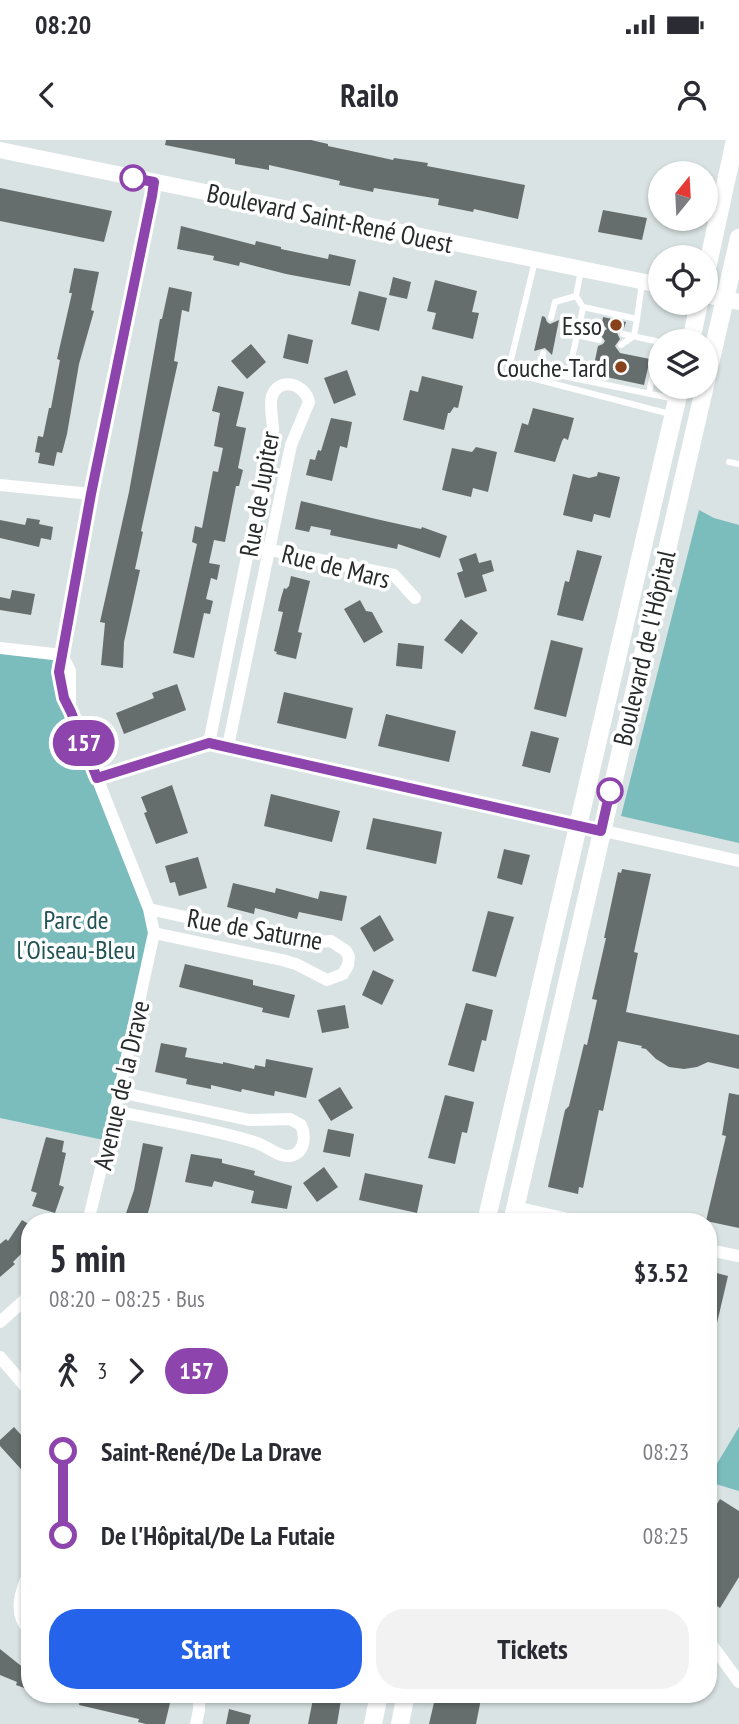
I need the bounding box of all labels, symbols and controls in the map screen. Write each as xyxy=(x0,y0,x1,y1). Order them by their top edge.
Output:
text: 08:20 xyxy=(35,8,91,41)
text: Railo xyxy=(340,74,399,116)
icon: back xyxy=(28,76,66,114)
icon: person xyxy=(673,76,711,114)
north arrow xyxy=(648,161,718,231)
map controls xyxy=(648,161,718,399)
unlabelled marker xyxy=(120,165,146,191)
street label: Boulevard Saint-René Ouest xyxy=(204,176,456,260)
button: locate xyxy=(648,245,718,315)
place label: Esso xyxy=(562,309,602,342)
marker: Esso xyxy=(608,317,624,333)
button: layers xyxy=(648,329,718,399)
place label: Couche-Tard xyxy=(497,351,607,384)
marker: Couche-Tard xyxy=(613,359,629,375)
street label: Rue de Jupiter xyxy=(232,429,286,559)
street label: Rue de Mars xyxy=(278,537,394,595)
street label: Boulevard de l'Hôpital xyxy=(605,547,683,749)
line badge: 157 xyxy=(44,720,124,766)
text: 157 xyxy=(67,727,101,758)
unlabelled marker xyxy=(597,778,623,804)
street label: Rue de Saturne xyxy=(185,901,325,957)
park label: Parc de l'Oiseau-Bleu xyxy=(17,903,135,966)
street label: Avenue de la Drave xyxy=(85,997,157,1173)
text: 5 min xyxy=(49,1233,126,1282)
text: $3.52 xyxy=(634,1256,689,1289)
text: 08:20 – 08:25 · Bus xyxy=(49,1284,205,1313)
icon: walk xyxy=(49,1352,87,1390)
icon: forward xyxy=(117,1352,155,1390)
text: 157 xyxy=(179,1355,214,1386)
text: 3 xyxy=(97,1356,107,1385)
text: Saint-René/De La Drave xyxy=(101,1435,322,1468)
text: 08:23 xyxy=(643,1437,689,1466)
text: De l'Hôpital/De La Futaie xyxy=(101,1519,335,1552)
text: 08:25 xyxy=(643,1521,689,1550)
button: Start xyxy=(49,1609,362,1689)
button: Tickets xyxy=(376,1609,689,1689)

